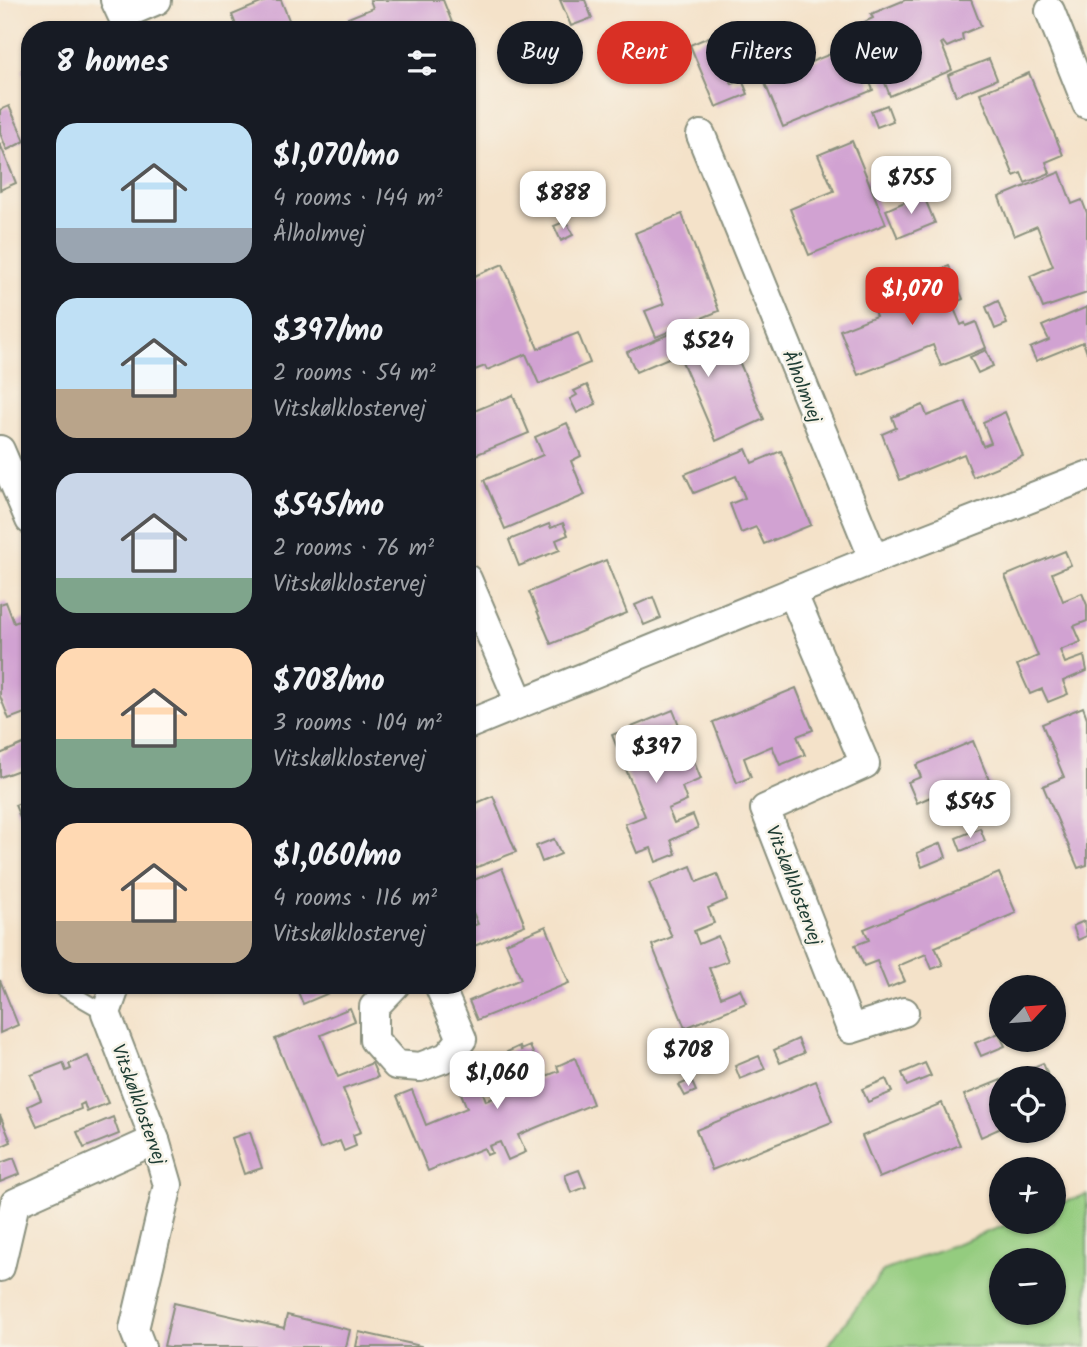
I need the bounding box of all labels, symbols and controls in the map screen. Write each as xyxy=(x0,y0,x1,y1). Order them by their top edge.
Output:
chip: Buy xyxy=(497,21,583,84)
chip: Rent xyxy=(597,21,692,84)
chip: Filters xyxy=(706,21,816,84)
chip: New xyxy=(830,21,922,84)
text: 8 homes xyxy=(56,39,169,87)
icon: filters xyxy=(403,44,441,82)
text: $1,070/mo xyxy=(273,133,399,181)
icon: home xyxy=(112,151,196,235)
pin: $755 xyxy=(870,156,952,216)
text: $755 xyxy=(887,161,935,197)
pin: $888 xyxy=(522,172,604,231)
text: $888 xyxy=(536,176,590,212)
text: 4 rooms · 144 m² xyxy=(273,181,443,217)
text: Ålholmvej xyxy=(273,217,365,253)
pin: $1,070 xyxy=(855,268,969,327)
text: $1,070 xyxy=(881,272,943,308)
text: $397/mo xyxy=(273,308,383,356)
pin: $524 xyxy=(667,320,749,379)
text: $524 xyxy=(682,324,734,360)
icon: home xyxy=(112,326,196,410)
street label: Ålholmvej xyxy=(773,346,830,429)
text: 2 rooms · 54 m² xyxy=(273,356,436,392)
text: Vitskølklostervej xyxy=(273,392,426,428)
text: $545/mo xyxy=(273,483,384,531)
icon: home xyxy=(112,501,196,585)
text: 2 rooms · 76 m² xyxy=(273,531,434,567)
text: Vitskølklostervej xyxy=(273,567,426,603)
text: $708/mo xyxy=(273,658,385,706)
icon: home xyxy=(112,676,196,760)
text: 3 rooms · 104 m² xyxy=(273,706,442,742)
pin: $397 xyxy=(615,726,697,785)
text: $397 xyxy=(632,730,680,766)
text: Vitskølklostervej xyxy=(273,742,426,778)
pin: $545 xyxy=(929,780,1011,840)
text: $545 xyxy=(945,785,995,821)
street label: Vitskølklostervej xyxy=(757,821,830,951)
text: $1,060/mo xyxy=(273,833,401,881)
icon: home xyxy=(112,851,196,935)
text: 4 rooms · 116 m² xyxy=(273,881,437,917)
text: Vitskølklostervej xyxy=(273,917,426,953)
north arrow xyxy=(989,975,1066,1052)
map controls xyxy=(989,975,1066,1325)
pin: $708 xyxy=(647,1028,729,1088)
text: $708 xyxy=(663,1033,713,1069)
street label: Vitskølklostervej xyxy=(102,1040,174,1170)
pin: $1,060 xyxy=(440,1052,554,1111)
text: $1,060 xyxy=(466,1056,528,1092)
button: locate xyxy=(989,1066,1066,1143)
button: + xyxy=(989,1157,1066,1234)
button: − xyxy=(989,1248,1066,1325)

